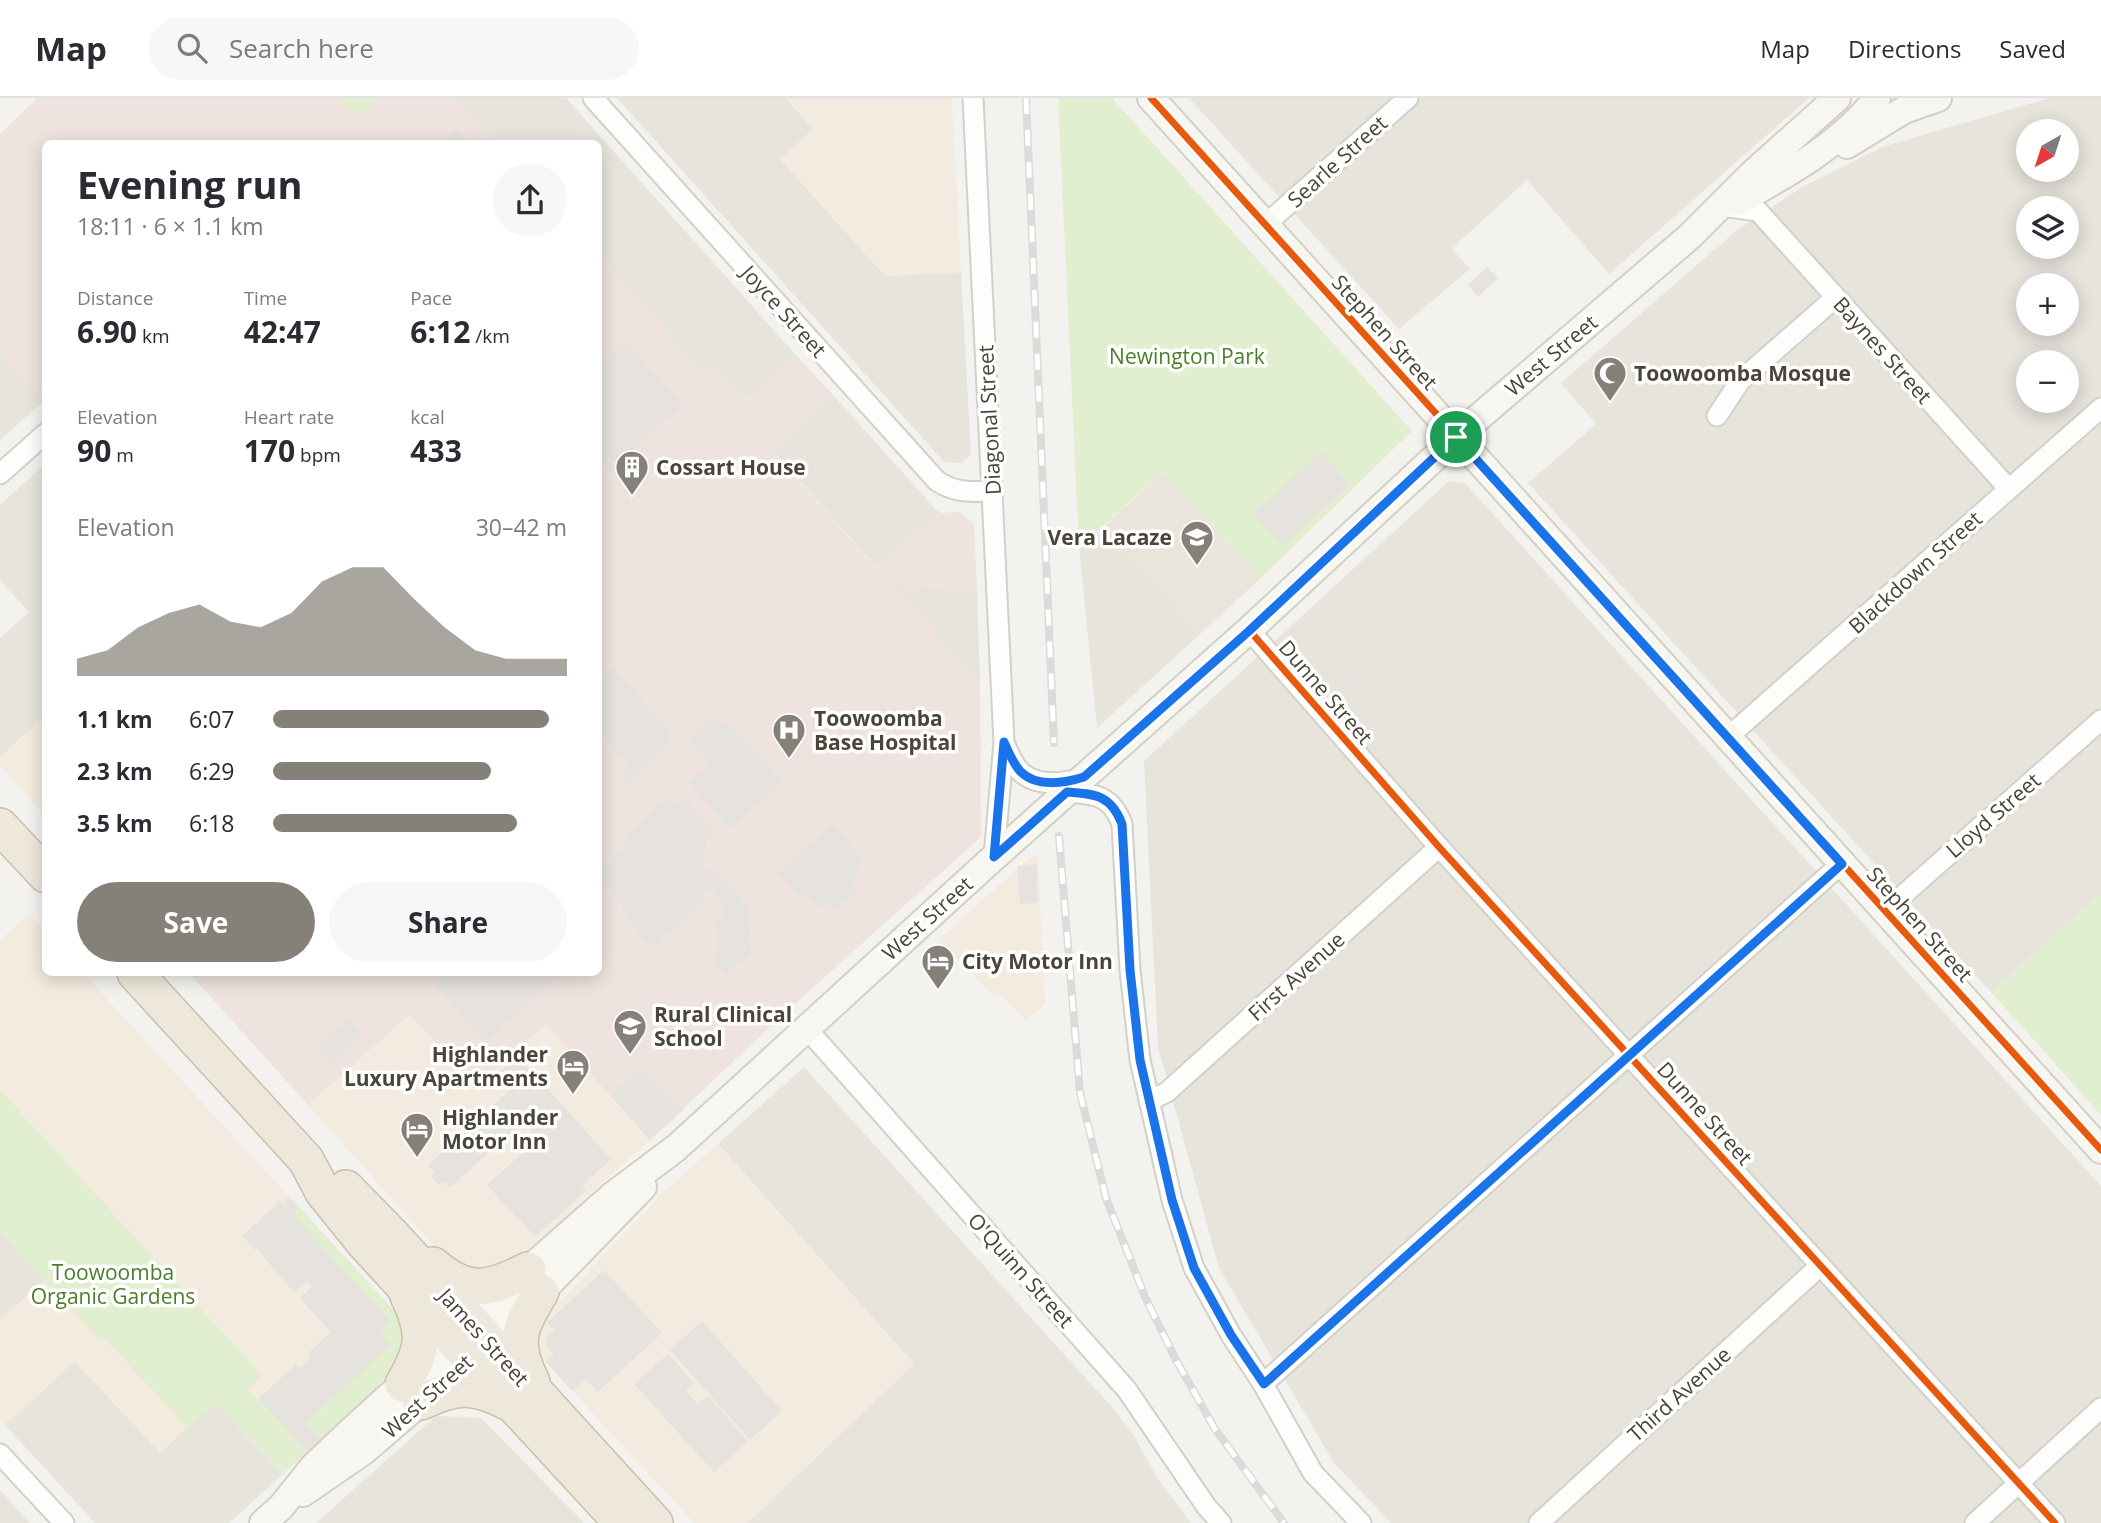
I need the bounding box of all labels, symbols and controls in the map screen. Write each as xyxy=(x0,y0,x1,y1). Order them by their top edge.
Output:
search box xyxy=(149,17,639,80)
text: Map xyxy=(35,26,107,71)
icon: search xyxy=(173,29,211,67)
text: Search here xyxy=(229,30,374,66)
text: Map xyxy=(1760,32,1810,65)
text: Directions xyxy=(1848,32,1961,65)
text: Saved xyxy=(1999,32,2066,65)
street label: Searle Street xyxy=(1281,109,1393,213)
north arrow xyxy=(2016,119,2079,182)
map controls xyxy=(2016,119,2079,413)
text: Evening run xyxy=(77,158,302,210)
button: share xyxy=(493,163,567,237)
button: layers xyxy=(2016,196,2079,259)
text: 18:11 · 6 × 1.1 km xyxy=(77,210,264,242)
street label: Joyce Street xyxy=(734,258,833,363)
street label: Stephen Street xyxy=(1326,269,1444,395)
button: + xyxy=(2016,273,2079,336)
text: Distance xyxy=(77,285,153,311)
text: Time xyxy=(244,285,287,311)
text: Pace xyxy=(410,285,452,311)
street label: Baynes Street xyxy=(1828,291,1938,409)
street label: West Street xyxy=(1499,308,1603,402)
text: 6.90 xyxy=(77,311,137,352)
text: 42:47 xyxy=(244,311,321,352)
text: 6:12 xyxy=(410,311,470,352)
text: km xyxy=(137,323,170,349)
text: /km xyxy=(470,323,510,349)
park label: Newington Park xyxy=(1109,342,1265,370)
street label: Diagonal Street xyxy=(971,344,1007,496)
button: − xyxy=(2016,350,2079,413)
mosque icon: Toowoomba Mosque xyxy=(1591,354,1629,403)
place label: Toowoomba Mosque xyxy=(1634,359,1851,387)
text: Elevation xyxy=(77,404,158,430)
text: Heart rate xyxy=(244,404,334,430)
text: kcal xyxy=(410,404,445,430)
pin xyxy=(1426,407,1486,467)
icon: arrive xyxy=(1437,418,1475,456)
text: 90 xyxy=(77,430,111,471)
text: 170 xyxy=(244,430,295,471)
text: 433 xyxy=(410,430,462,471)
text: m xyxy=(111,442,134,468)
text: bpm xyxy=(295,442,341,468)
building icon: Cossart House xyxy=(613,448,651,497)
place label: Cossart House xyxy=(656,453,806,481)
street label: Blackdown Street xyxy=(1842,505,1988,639)
text: Elevation xyxy=(77,511,175,543)
text: 30–42 m xyxy=(476,511,567,543)
school or university icon: Vera Lacaze xyxy=(1178,518,1216,567)
place label: Vera Lacaze xyxy=(1048,523,1172,551)
street label: Dunne Street xyxy=(1273,634,1379,750)
text: 1.1 km xyxy=(77,703,153,735)
text: 6:07 xyxy=(189,703,235,735)
place label: Toowoomba Base Hospital xyxy=(814,704,957,756)
hospital icon: Toowoomba Base Hospital xyxy=(770,711,808,760)
text: 2.3 km xyxy=(77,755,153,787)
text: 6:29 xyxy=(189,755,235,787)
street label: Lloyd Street xyxy=(1940,766,2046,864)
text: 3.5 km xyxy=(77,807,153,839)
text: 6:18 xyxy=(189,807,235,839)
street label: Stephen Street xyxy=(1861,861,1979,987)
street label: West Street xyxy=(876,870,978,966)
button: Save xyxy=(77,882,315,962)
button: Share xyxy=(329,882,567,962)
street label: First Avenue xyxy=(1242,925,1350,1027)
hotel icon: City Motor Inn xyxy=(919,942,957,991)
place label: City Motor Inn xyxy=(962,947,1113,975)
place label: Rural Clinical School xyxy=(654,1000,792,1052)
school or university icon: Rural Clinical School xyxy=(611,1007,649,1056)
place label: Highlander Luxury Apartments xyxy=(344,1040,548,1092)
hotel icon: Highlander Luxury Apartments xyxy=(554,1047,592,1096)
street label: Dunne Street xyxy=(1651,1055,1759,1171)
place label: Highlander Motor Inn xyxy=(442,1103,559,1155)
hotel icon: Highlander Motor Inn xyxy=(398,1110,436,1159)
street label: O'Quinn Street xyxy=(962,1207,1080,1333)
park label: Toowoomba Organic Gardens xyxy=(31,1258,195,1310)
street label: James Street xyxy=(431,1281,535,1392)
street label: Third Avenue xyxy=(1621,1340,1737,1448)
street label: West Street xyxy=(376,1348,478,1444)

